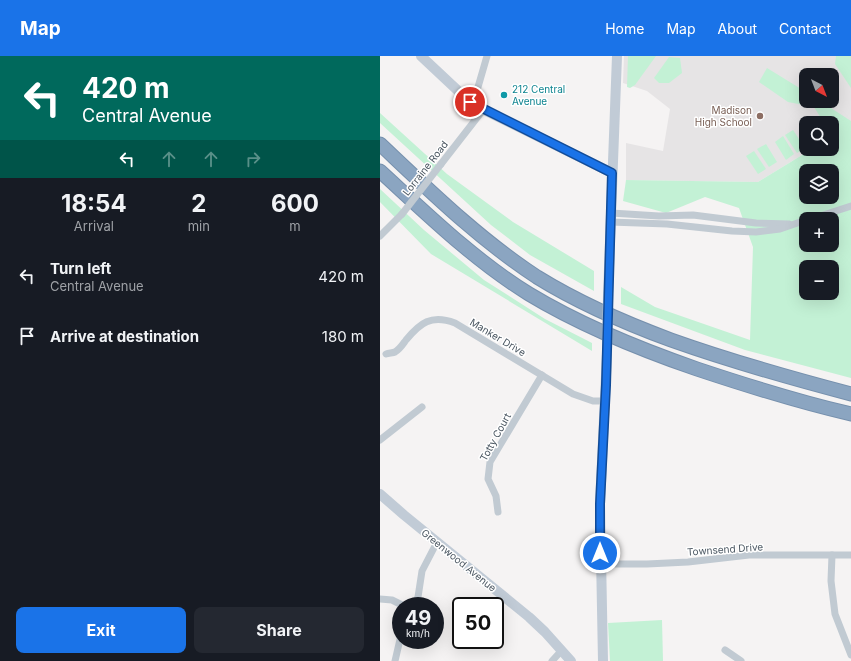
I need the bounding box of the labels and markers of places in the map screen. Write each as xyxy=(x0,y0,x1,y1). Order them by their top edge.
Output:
place label: 212 Central Avenue xyxy=(512,83,565,107)
pin xyxy=(453,85,487,119)
marker: 212 Central Avenue xyxy=(499,90,509,100)
place label: Madison High School xyxy=(695,104,752,128)
marker: Madison High School xyxy=(755,111,765,121)

